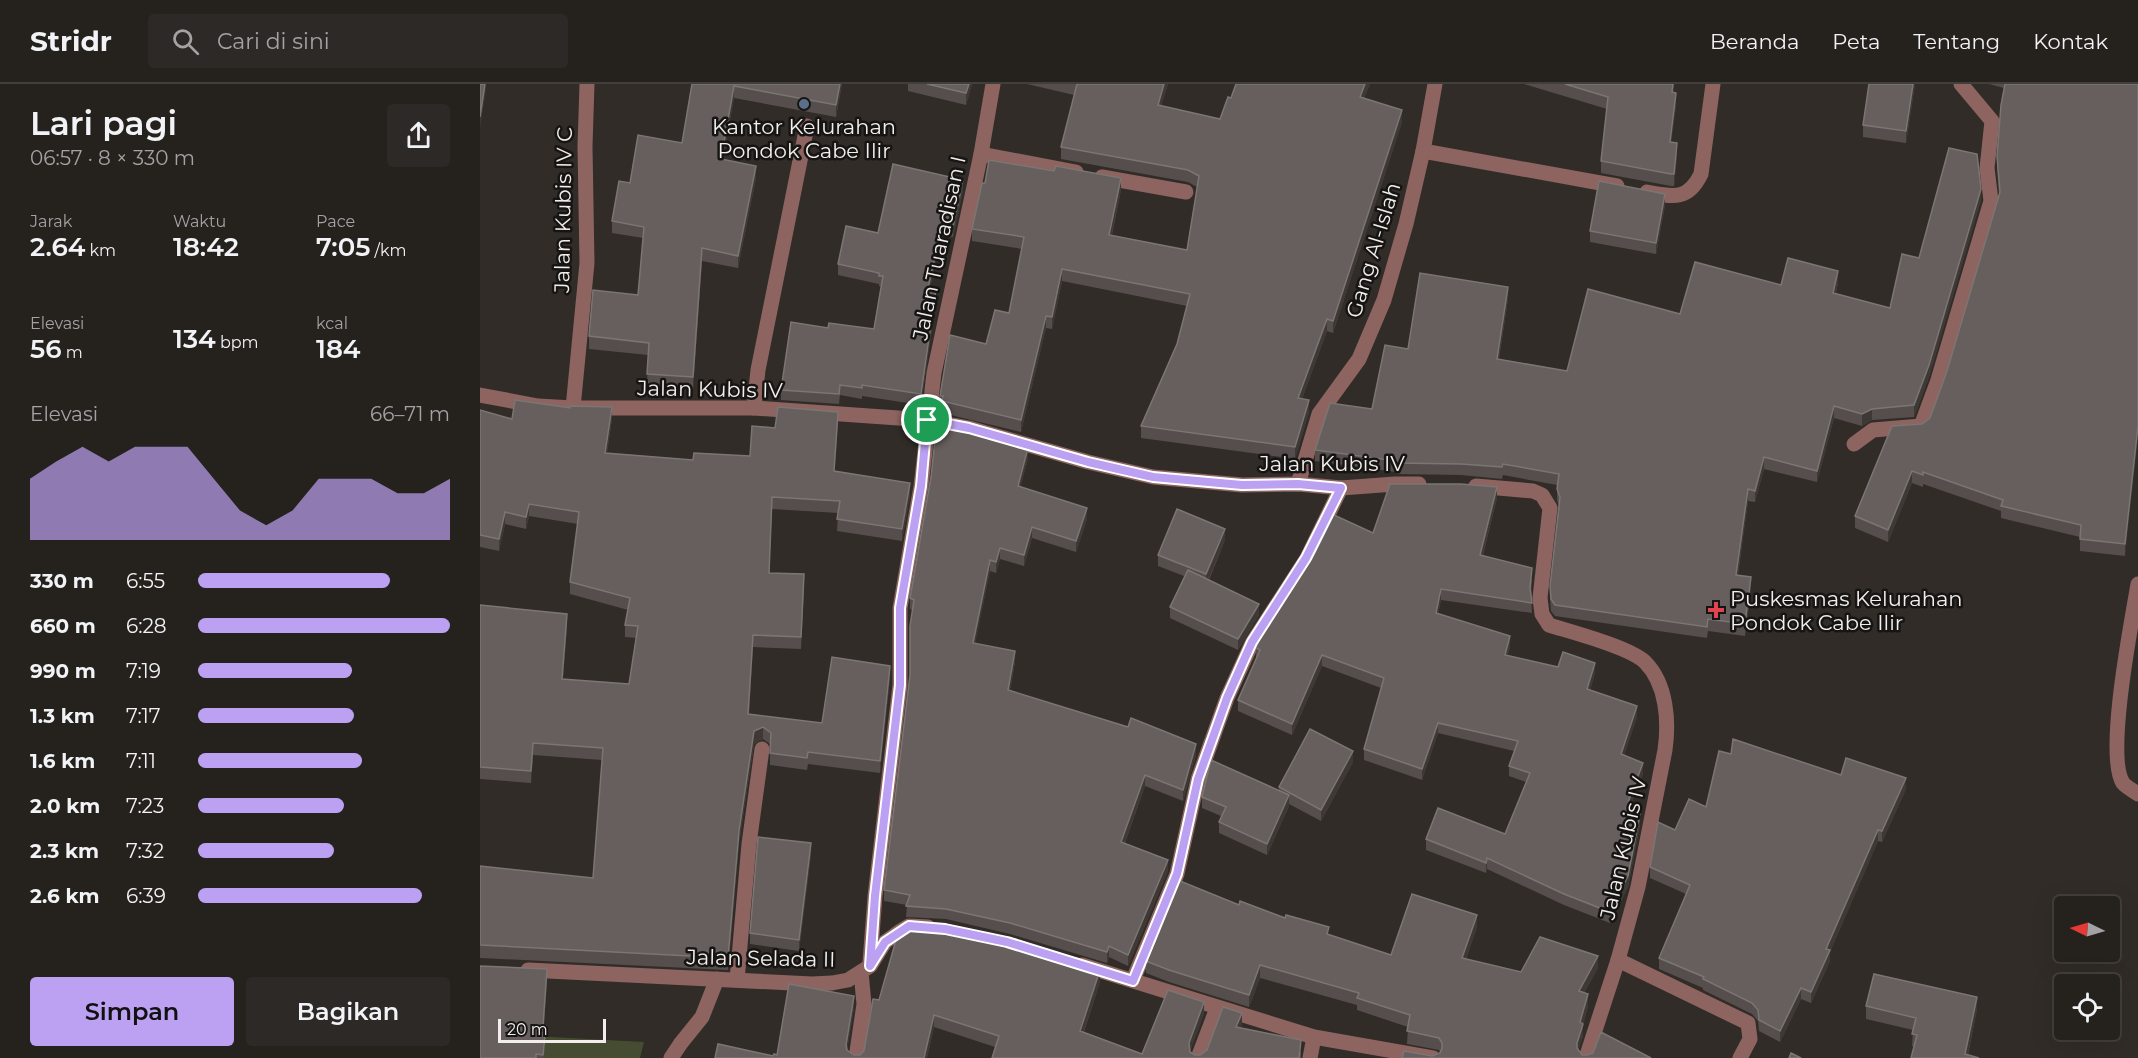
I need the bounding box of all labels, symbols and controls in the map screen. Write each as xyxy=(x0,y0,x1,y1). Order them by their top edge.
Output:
search box xyxy=(148,14,568,68)
text: Stridr xyxy=(30,24,112,58)
icon: search xyxy=(169,25,202,58)
text: Cari di sini xyxy=(217,28,330,55)
text: Beranda xyxy=(1710,29,1799,54)
text: Peta xyxy=(1832,29,1880,54)
text: Tentang xyxy=(1913,29,2000,54)
text: Kontak xyxy=(2033,29,2108,54)
marker: Kantor Kelurahan Pondok Cabe Ilir xyxy=(797,97,811,111)
text: Lari pagi xyxy=(30,103,177,143)
button: share xyxy=(387,104,450,167)
place label: Kantor Kelurahan Pondok Cabe Ilir xyxy=(712,114,896,163)
street label: Jalan Kubis IV C xyxy=(549,127,577,294)
text: 06:57 · 8 × 330 m xyxy=(30,146,195,170)
street label: Jalan Tuaradisan I xyxy=(907,154,971,343)
street label: Gang Al-Islah xyxy=(1341,179,1405,321)
text: Jarak xyxy=(30,212,72,231)
text: Waktu xyxy=(173,212,226,231)
text: Pace xyxy=(316,212,355,231)
text: 2.64 xyxy=(30,231,85,263)
text: 18:42 xyxy=(173,231,239,263)
text: 7:05 xyxy=(316,231,370,263)
text: km xyxy=(85,241,116,260)
text: /km xyxy=(370,241,406,260)
text: Elevasi xyxy=(30,314,84,333)
text: kcal xyxy=(316,314,348,333)
text: 134 xyxy=(173,323,216,355)
text: 56 xyxy=(30,333,62,365)
text: bpm xyxy=(216,333,259,352)
text: 184 xyxy=(316,333,361,365)
text: m xyxy=(62,343,83,362)
street label: Jalan Kubis IV xyxy=(636,375,783,403)
pin xyxy=(901,394,952,445)
text: Elevasi xyxy=(30,402,98,426)
text: 66–71 m xyxy=(370,402,450,426)
icon: arrive xyxy=(910,403,943,436)
street label: Jalan Kubis IV xyxy=(1258,451,1405,476)
text: 330 m xyxy=(30,569,94,593)
text: 6:55 xyxy=(126,569,165,593)
place label: Puskesmas Kelurahan Pondok Cabe Ilir xyxy=(1730,586,1963,635)
marker: Puskesmas Kelurahan Pondok Cabe Ilir xyxy=(1707,601,1725,619)
text: 660 m xyxy=(30,614,96,638)
text: 6:28 xyxy=(126,614,167,638)
text: 990 m xyxy=(30,659,96,683)
text: 7:19 xyxy=(126,659,161,683)
text: 1.3 km xyxy=(30,704,95,728)
text: 7:17 xyxy=(126,704,161,728)
text: 1.6 km xyxy=(30,749,95,773)
text: 7:11 xyxy=(126,749,156,773)
street label: Jalan Kubis IV xyxy=(1594,774,1652,923)
text: 2.0 km xyxy=(30,794,100,818)
text: 7:23 xyxy=(126,794,164,818)
text: 2.3 km xyxy=(30,839,99,863)
text: 7:32 xyxy=(126,839,164,863)
text: 2.6 km xyxy=(30,884,99,908)
text: 6:39 xyxy=(126,884,166,908)
north arrow xyxy=(2054,896,2120,962)
map controls xyxy=(2054,896,2120,1040)
street label: Jalan Selada II xyxy=(685,944,836,972)
button: locate xyxy=(2054,974,2120,1040)
button: Simpan xyxy=(30,977,234,1046)
button: Bagikan xyxy=(246,977,450,1046)
scale bar xyxy=(498,1016,606,1044)
text: 20 m xyxy=(507,1020,548,1039)

